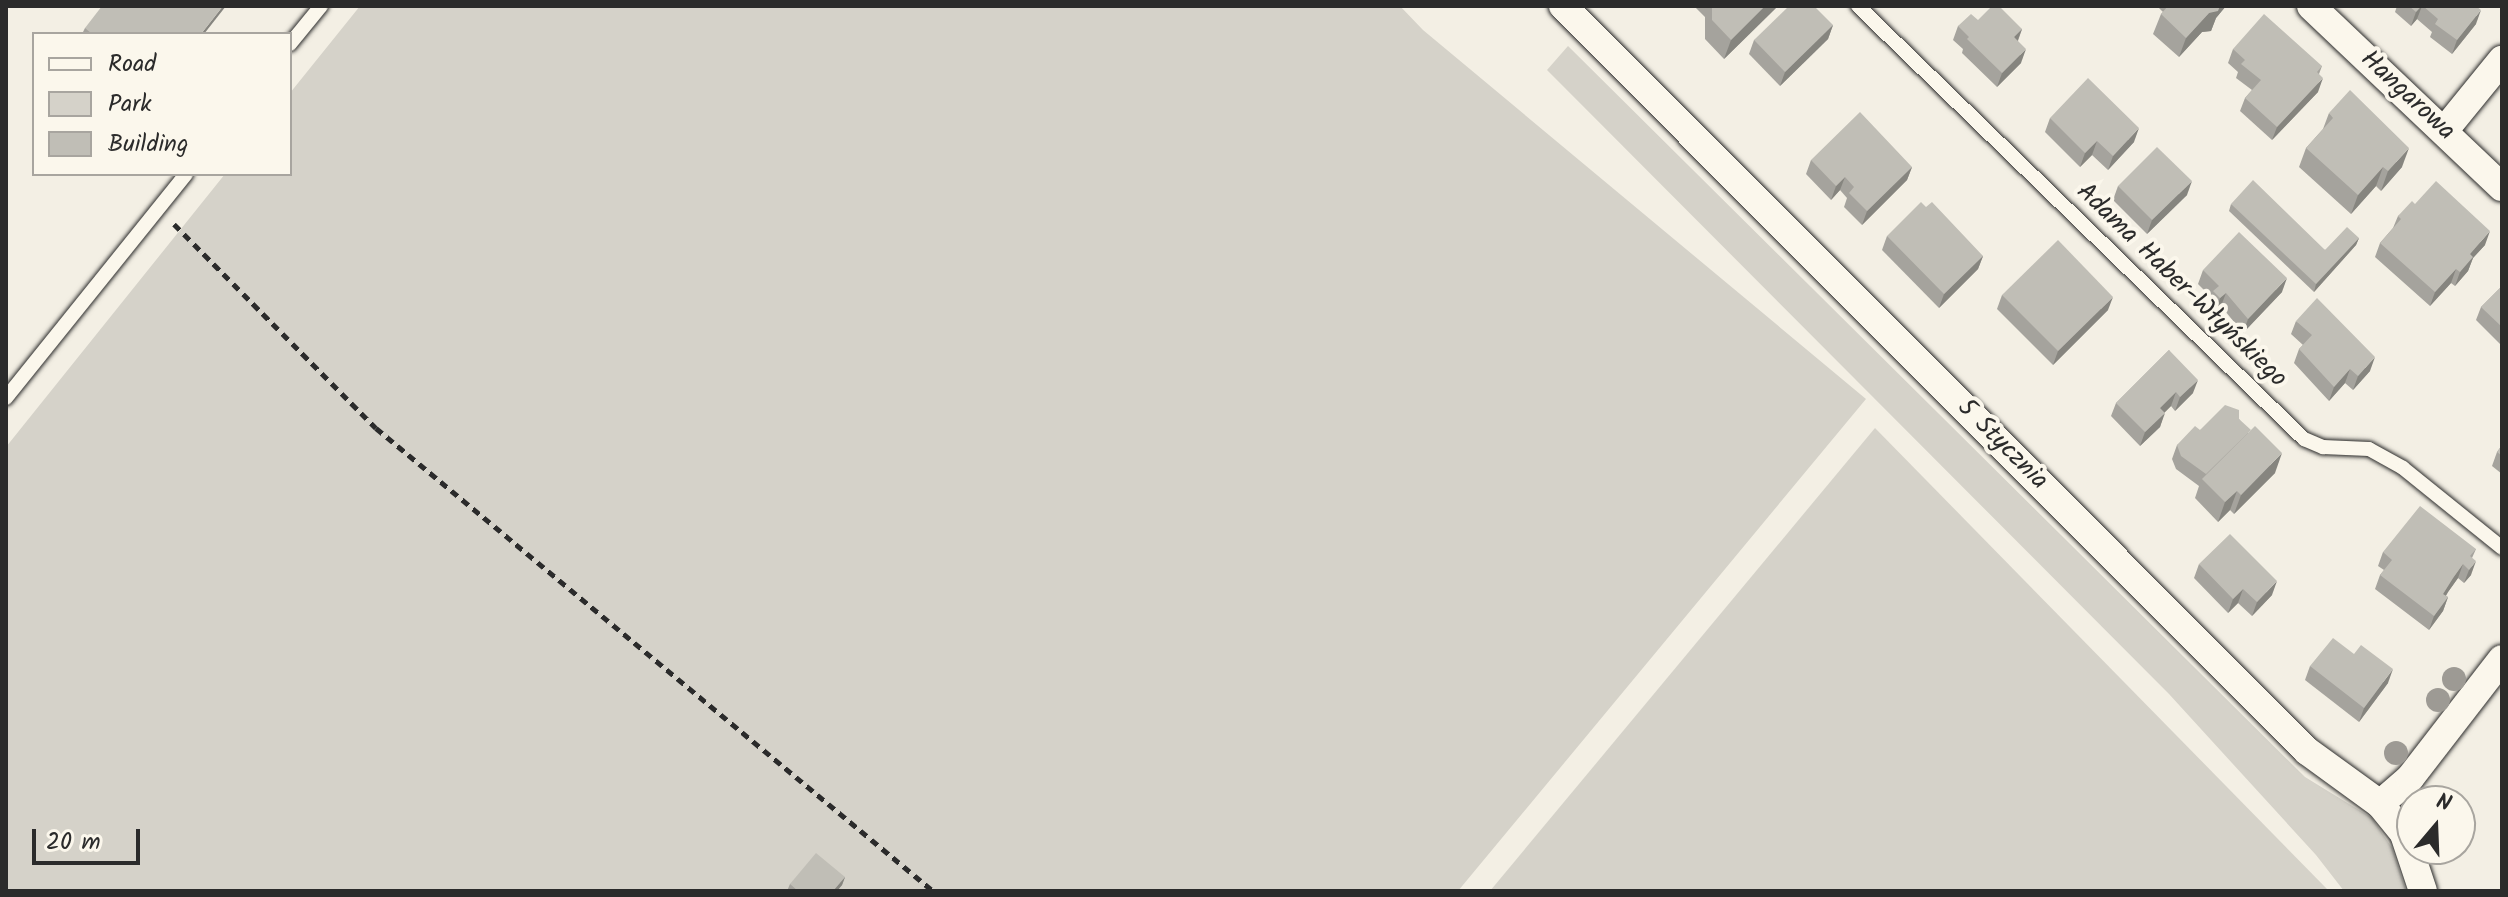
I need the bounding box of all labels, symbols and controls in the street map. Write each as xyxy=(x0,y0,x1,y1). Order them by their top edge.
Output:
legend xyxy=(32,32,292,176)
street label: Hangarowa xyxy=(2353,44,2461,148)
text: Road xyxy=(108,45,156,84)
text: Park xyxy=(108,85,152,124)
text: Building xyxy=(108,125,188,164)
street label: Adama Haber-Włyńskiego xyxy=(2069,177,2293,395)
street label: 5 Stycznia xyxy=(1950,393,2054,497)
north arrow xyxy=(2396,785,2476,865)
text: N xyxy=(2431,785,2456,823)
scale bar xyxy=(36,813,144,863)
text: 20 m xyxy=(46,823,101,862)

